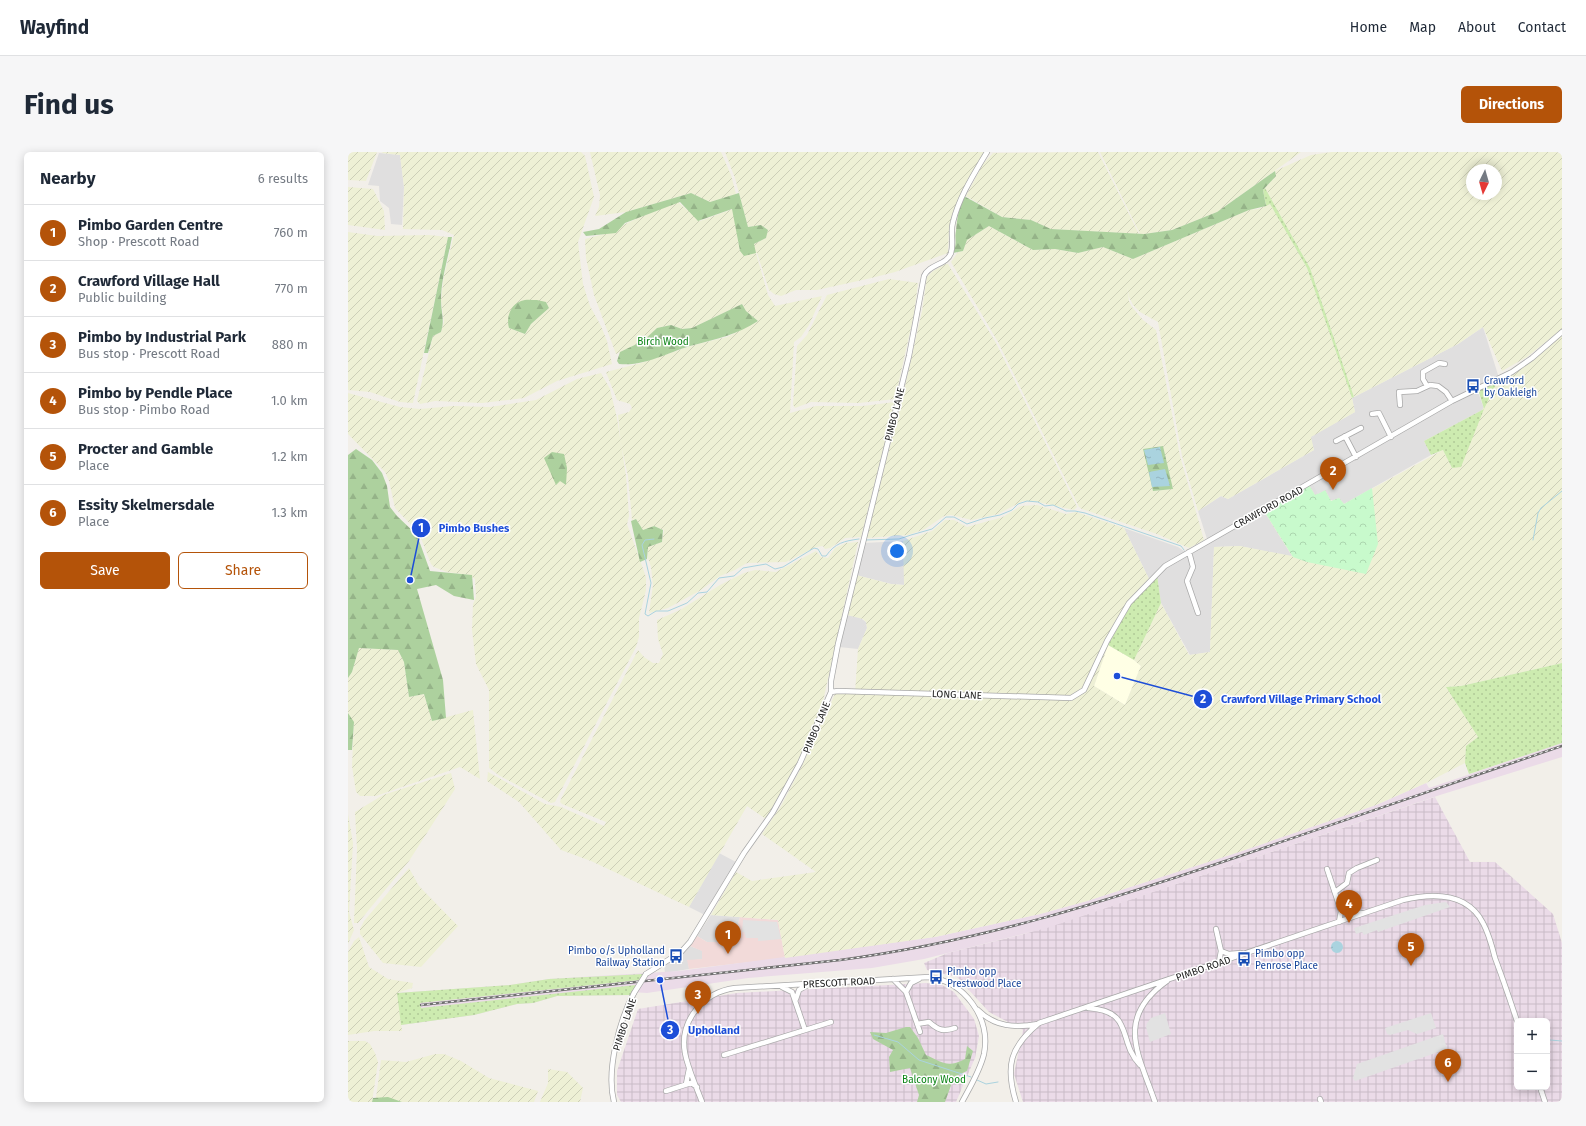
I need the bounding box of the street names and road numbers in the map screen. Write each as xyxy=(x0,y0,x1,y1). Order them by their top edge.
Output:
street label: PIMBO LANE xyxy=(882,386,907,442)
street label: CRAWFORD ROAD xyxy=(1232,484,1305,532)
street label: LONG LANE xyxy=(932,688,982,702)
street label: PIMBO LANE xyxy=(801,700,833,755)
street label: PIMBO ROAD xyxy=(1174,954,1232,984)
street label: PRESCOTT ROAD xyxy=(803,975,876,991)
street label: PIMBO LANE xyxy=(611,996,639,1052)

